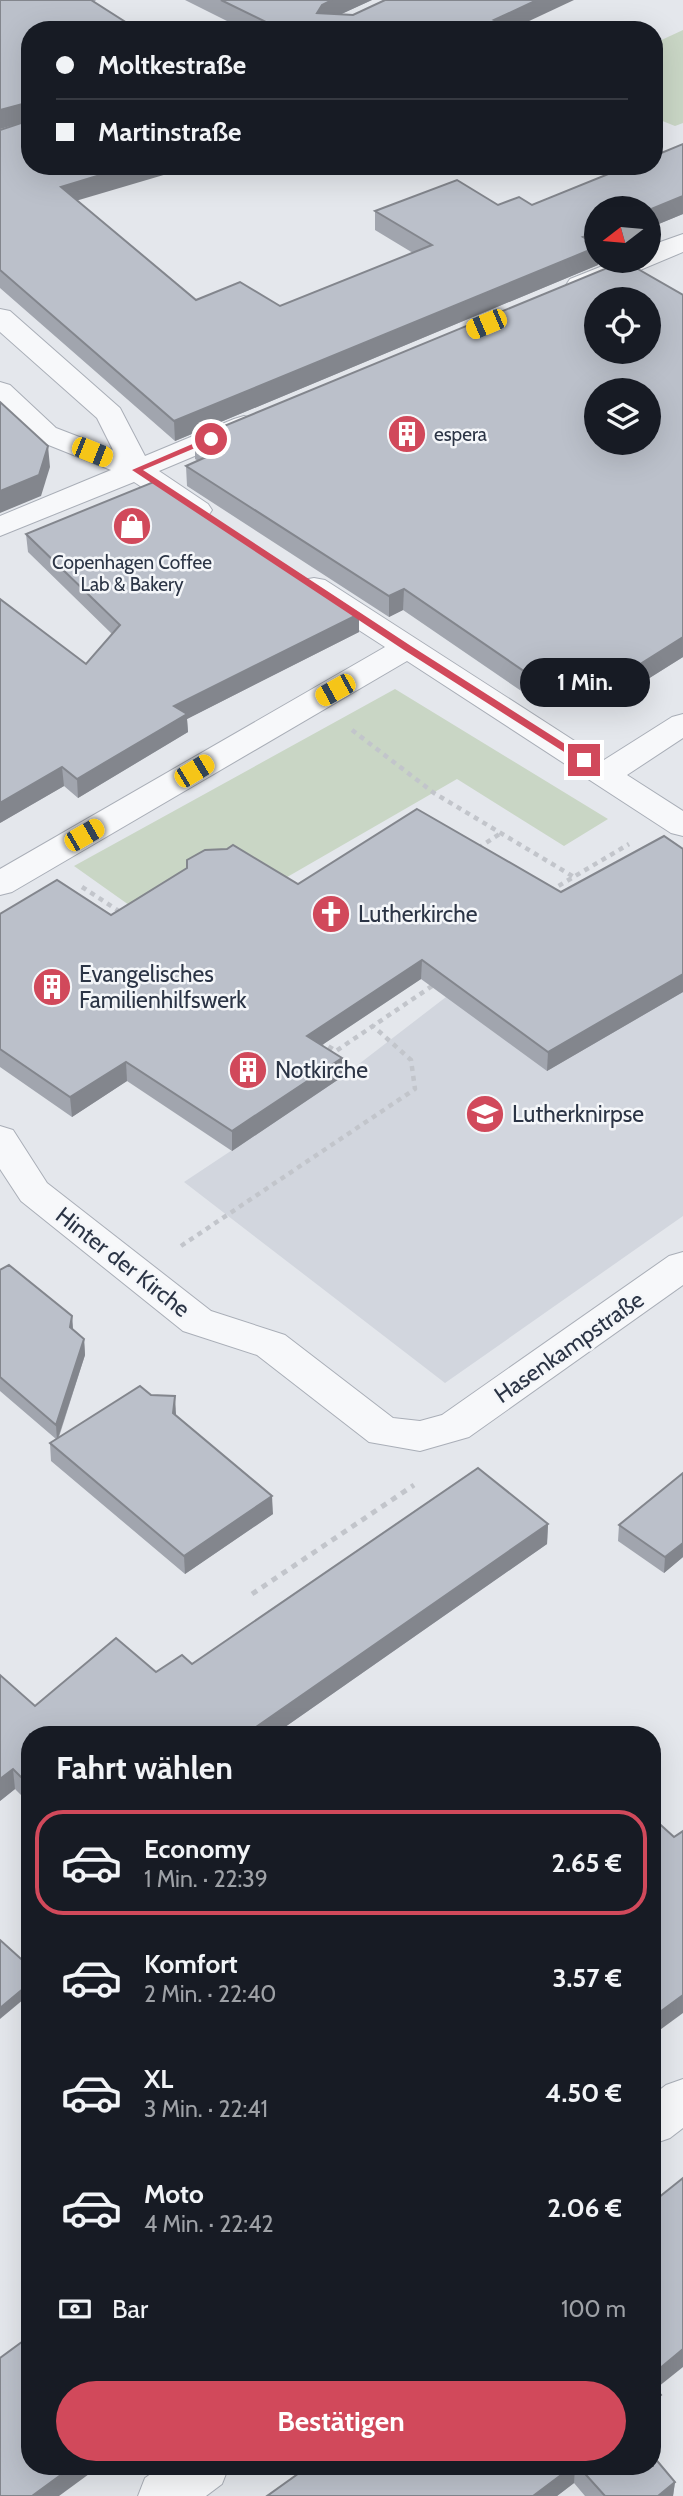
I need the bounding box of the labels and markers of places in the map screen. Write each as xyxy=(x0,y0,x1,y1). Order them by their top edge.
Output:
building icon: espera xyxy=(386,413,428,455)
place label: espera xyxy=(434,423,487,446)
shop icon: Copenhagen Coffee Lab & Bakery xyxy=(111,505,153,547)
place label: Copenhagen Coffee Lab & Bakery xyxy=(52,551,212,596)
church icon: Lutherkirche xyxy=(310,893,352,935)
place label: Lutherkirche xyxy=(358,900,478,928)
place label: Evangelisches Familienhilfswerk xyxy=(79,960,247,1014)
building icon: Evangelisches Familienhilfswerk xyxy=(31,966,73,1008)
building icon: Notkirche xyxy=(227,1049,269,1091)
place label: Notkirche xyxy=(275,1056,368,1084)
school or university icon: Lutherknirpse xyxy=(464,1093,506,1135)
place label: Lutherknirpse xyxy=(512,1100,644,1128)

